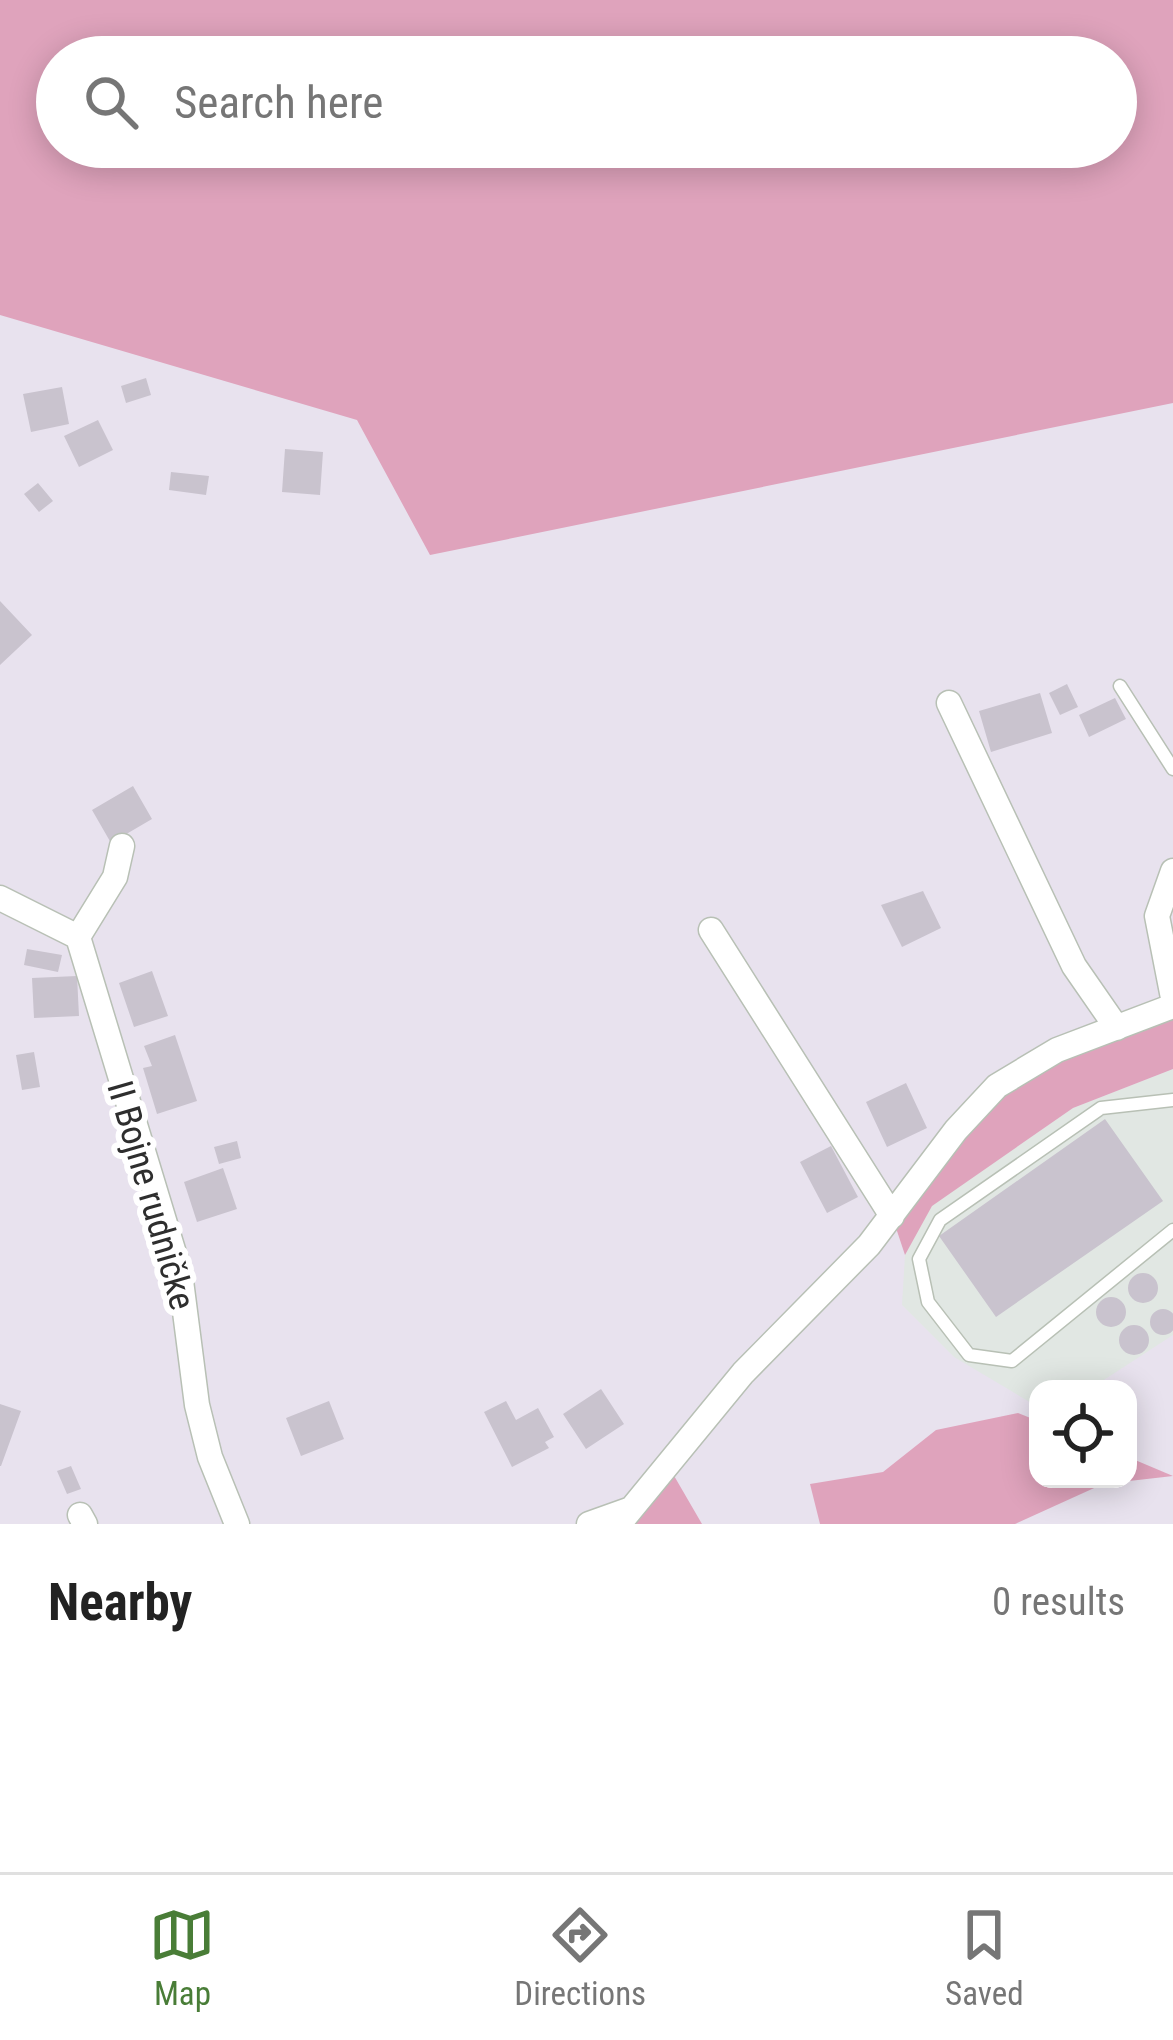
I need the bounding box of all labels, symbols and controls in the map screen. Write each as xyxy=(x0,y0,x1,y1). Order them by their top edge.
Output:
search box xyxy=(36,36,1137,168)
icon: search xyxy=(78,69,144,135)
text: Search here xyxy=(174,76,383,129)
street label: II Bojne rudničke xyxy=(98,1076,204,1314)
map controls xyxy=(1029,1380,1137,1488)
button: locate xyxy=(1029,1380,1137,1488)
text: Nearby xyxy=(48,1573,192,1632)
text: 0 results xyxy=(992,1579,1125,1625)
tab: Map xyxy=(149,1902,215,2013)
tab: Directions xyxy=(514,1902,646,2013)
tab: Saved xyxy=(945,1902,1024,2013)

